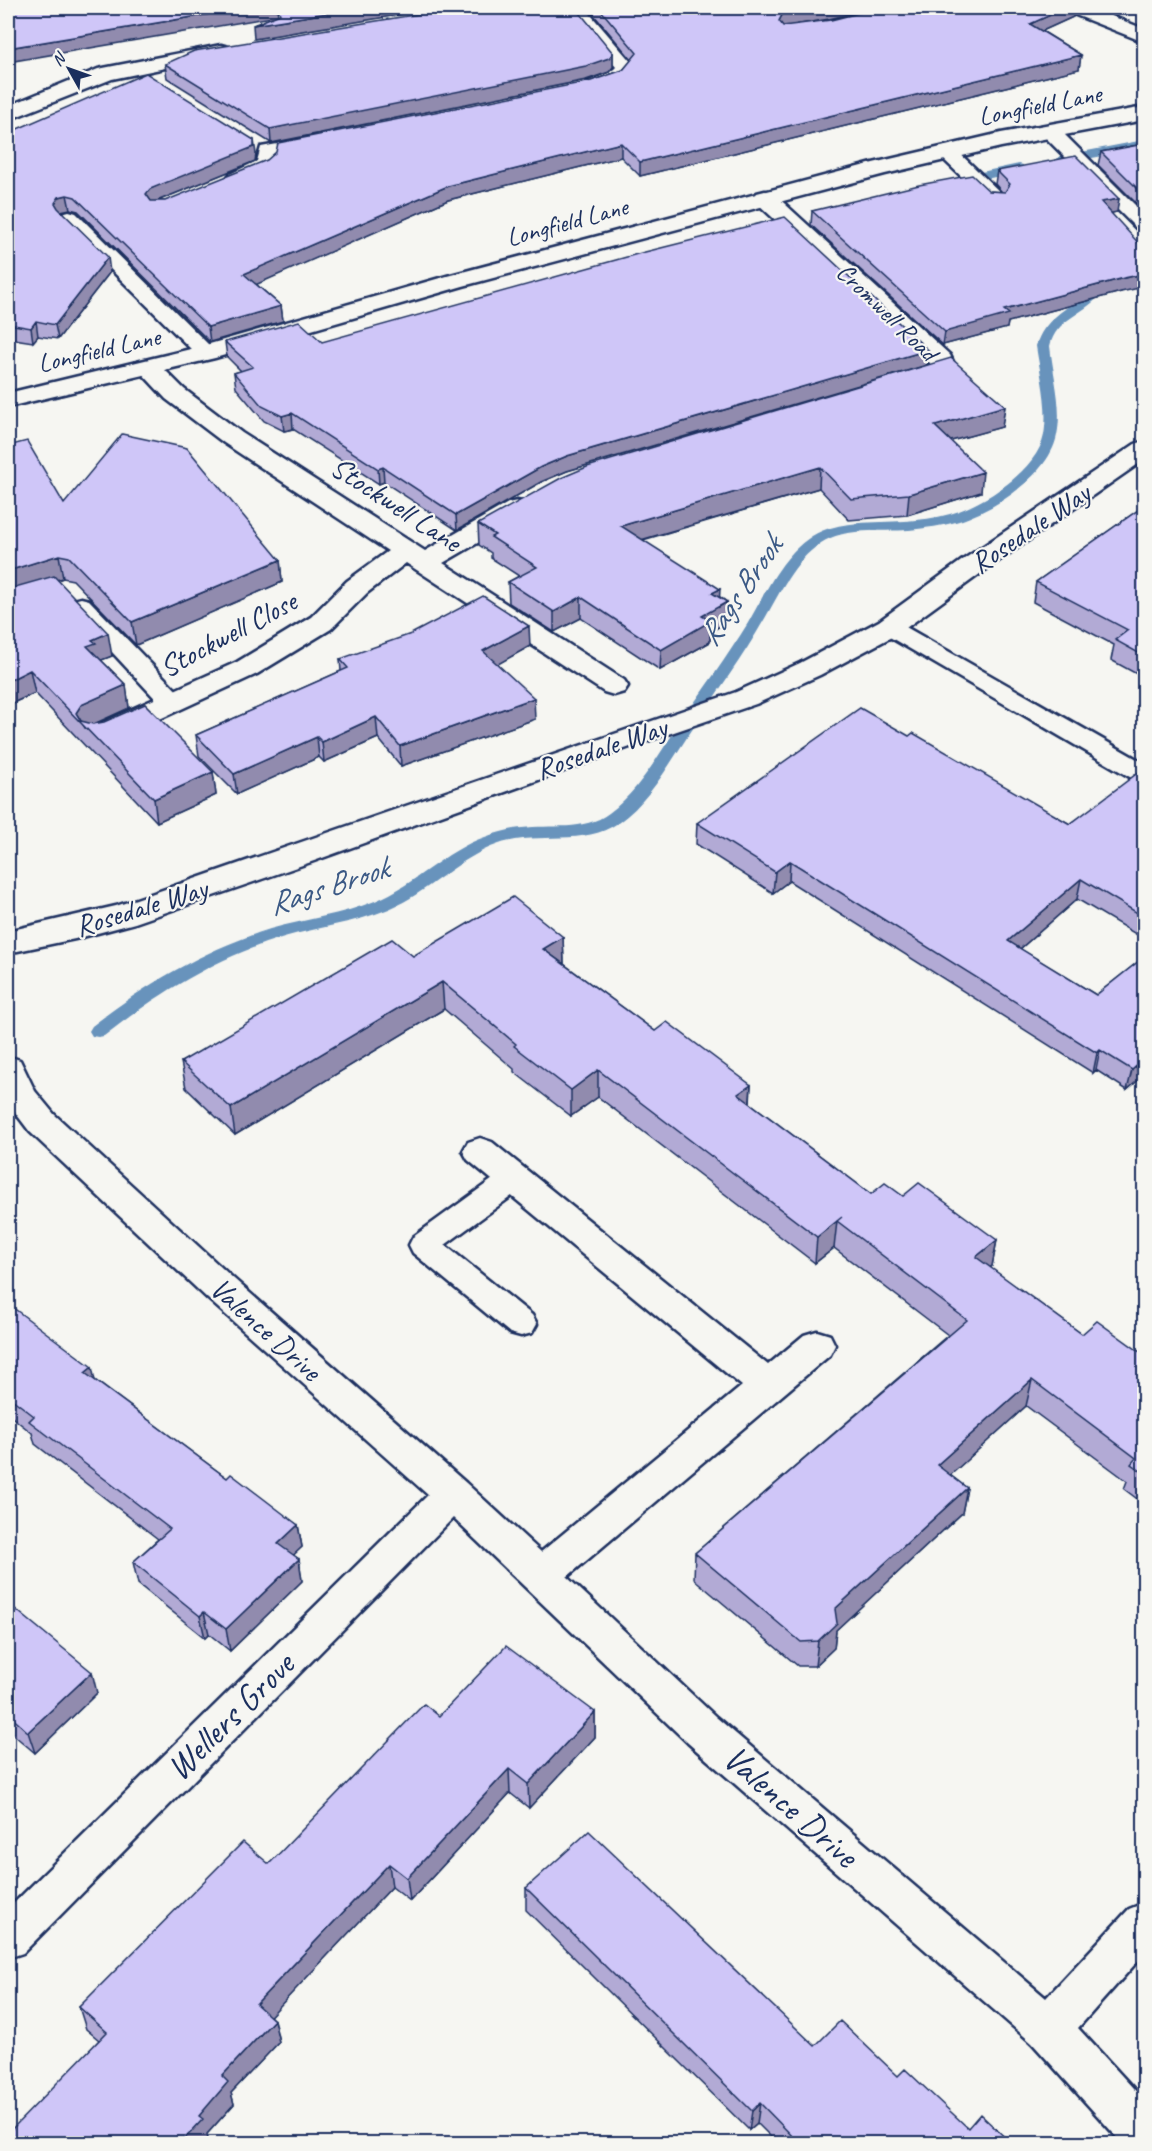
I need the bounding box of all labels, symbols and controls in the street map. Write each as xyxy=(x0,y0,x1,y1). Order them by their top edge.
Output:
north arrow xyxy=(39,39,99,99)
text: N xyxy=(47,47,71,70)
street label: Longfield Lane xyxy=(976,76,1107,133)
street label: Longfield Lane xyxy=(503,189,634,254)
street label: Cromwell Road xyxy=(829,256,947,371)
street label: Longfield Lane xyxy=(35,319,166,380)
street label: Stockwell Lane xyxy=(324,448,470,562)
street label: Rosedale Way xyxy=(963,473,1099,582)
water label: Rags Brook xyxy=(689,524,794,653)
street label: Stockwell Close xyxy=(153,581,305,686)
street label: Rosedale Way xyxy=(530,707,674,788)
water label: Rags Brook xyxy=(263,846,398,925)
street label: Rosedale Way xyxy=(70,868,214,945)
street label: Valence Drive xyxy=(202,1269,331,1390)
street label: Wellers Grove xyxy=(156,1640,306,1790)
street label: Valence Drive xyxy=(714,1735,870,1879)

